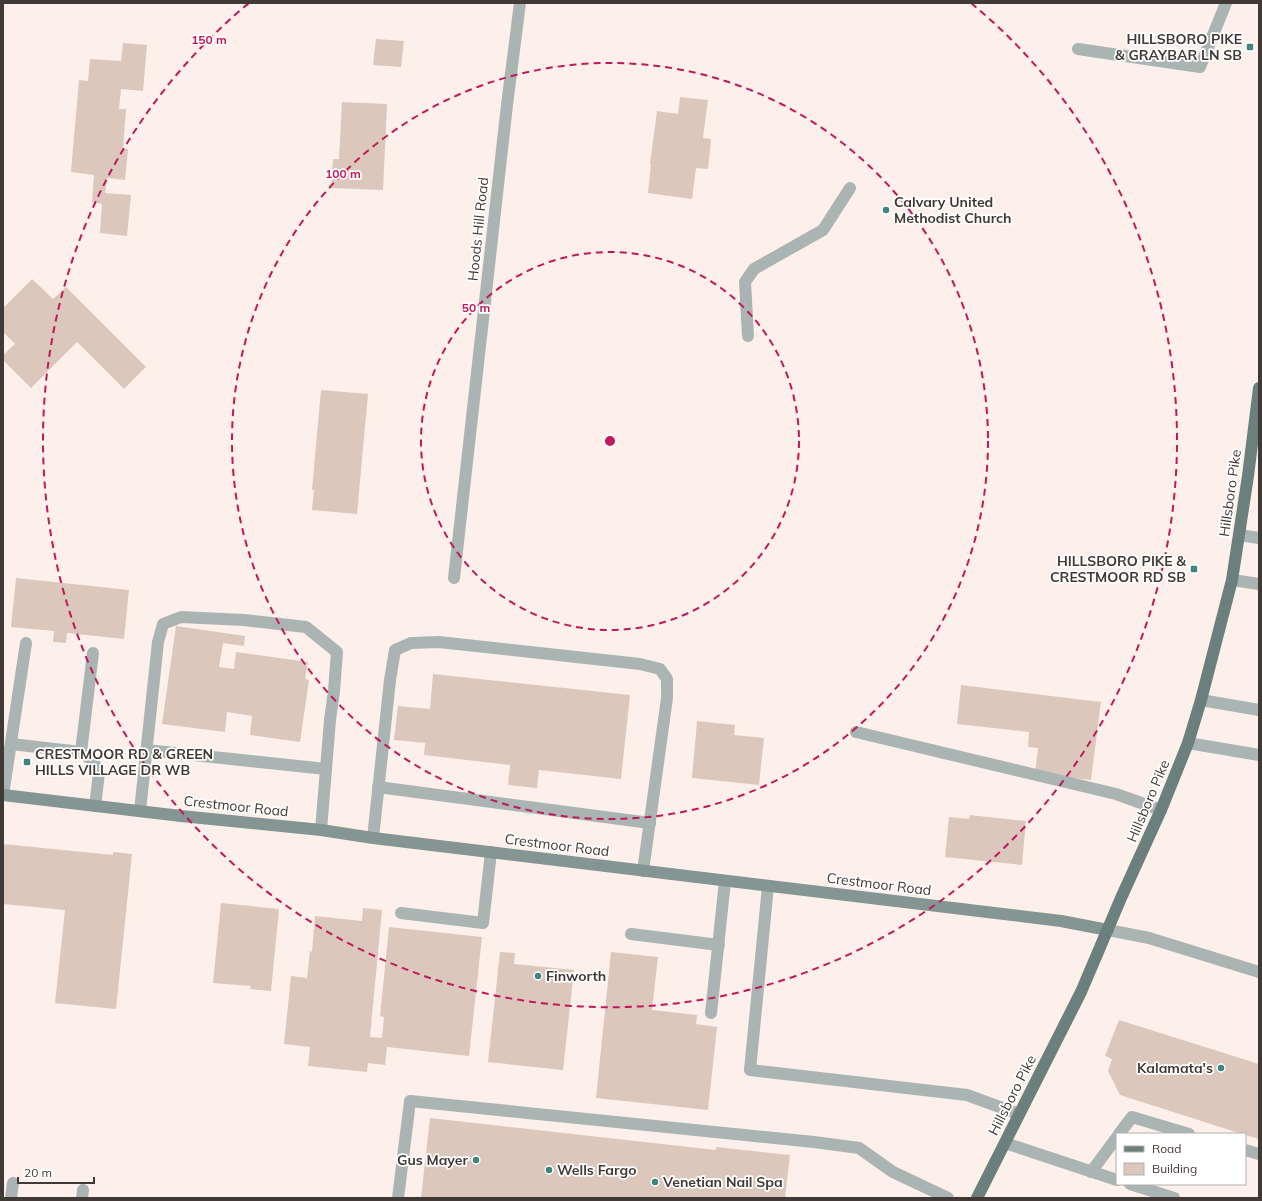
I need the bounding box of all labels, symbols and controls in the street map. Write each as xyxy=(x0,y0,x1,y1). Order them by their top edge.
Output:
place label: HILLSBORO PIKE & GRAYBAR LN SB xyxy=(1115,30,1242,64)
text: 150 m xyxy=(191,32,227,47)
marker: HILLSBORO PIKE & GRAYBAR LN SB xyxy=(1245,42,1255,52)
text: 100 m xyxy=(325,166,361,181)
street label: Hoods Hill Road xyxy=(464,176,492,282)
place label: Calvary United Methodist Church xyxy=(894,193,1012,227)
marker: Calvary United Methodist Church xyxy=(881,205,891,215)
text: 50 m xyxy=(462,300,490,315)
centre of rings xyxy=(603,434,617,448)
street label: Hillsboro Pike xyxy=(1215,448,1245,538)
place label: HILLSBORO PIKE & CRESTMOOR RD SB xyxy=(1050,552,1186,586)
marker: HILLSBORO PIKE & CRESTMOOR RD SB xyxy=(1189,564,1199,574)
place label: CRESTMOOR RD & GREEN HILLS VILLAGE DR WB xyxy=(35,745,213,779)
marker: CRESTMOOR RD & GREEN HILLS VILLAGE DR WB xyxy=(22,757,32,767)
street label: Hillsboro Pike xyxy=(1123,757,1173,845)
street label: Crestmoor Road xyxy=(183,792,289,820)
street label: Crestmoor Road xyxy=(504,830,610,860)
street label: Crestmoor Road xyxy=(826,869,932,899)
place label: Finworth xyxy=(546,967,606,985)
marker: Finworth xyxy=(533,971,543,981)
street label: Hillsboro Pike xyxy=(984,1052,1040,1138)
place label: Kalamata's xyxy=(1137,1059,1213,1077)
marker: Kalamata's xyxy=(1216,1063,1226,1073)
legend xyxy=(1116,1133,1246,1185)
text: Road xyxy=(1152,1141,1181,1156)
place label: Gus Mayer xyxy=(397,1151,468,1169)
marker: Gus Mayer xyxy=(471,1155,481,1165)
scale bar xyxy=(18,1159,94,1185)
place label: Wells Fargo xyxy=(557,1161,636,1179)
text: Building xyxy=(1152,1161,1197,1176)
text: 20 m xyxy=(24,1165,52,1180)
marker: Wells Fargo xyxy=(544,1165,554,1175)
place label: Venetian Nail Spa xyxy=(662,1173,783,1191)
marker: Venetian Nail Spa xyxy=(650,1177,660,1187)

